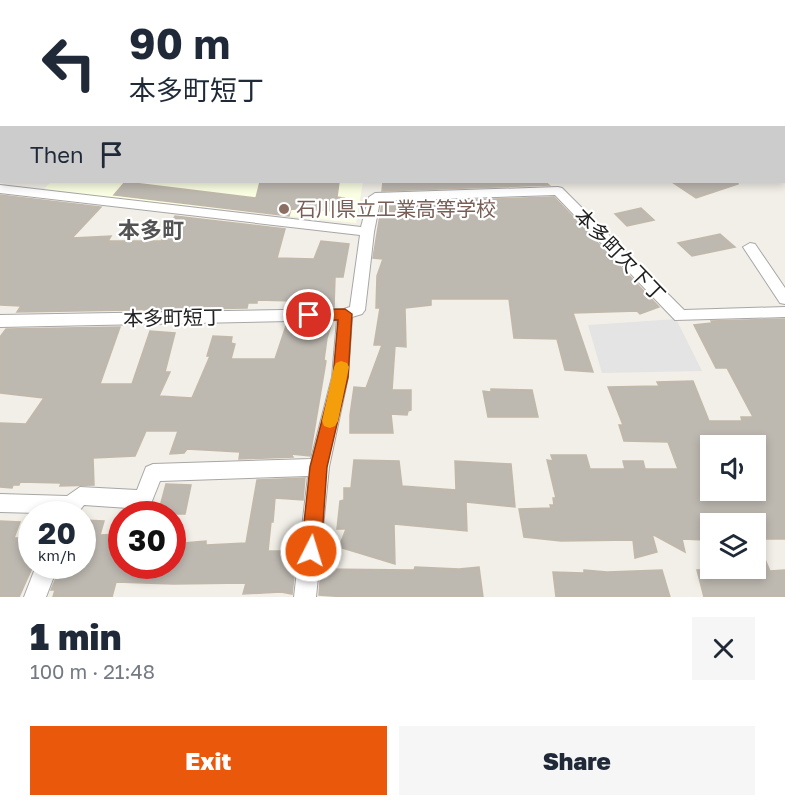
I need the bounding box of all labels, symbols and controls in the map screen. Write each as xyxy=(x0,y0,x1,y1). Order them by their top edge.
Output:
text: 90 m xyxy=(129,18,230,68)
icon: left xyxy=(30,24,108,102)
text: 本多町短丁 xyxy=(129,74,264,106)
icon: arrive xyxy=(95,138,128,171)
text: Then xyxy=(30,141,83,168)
place label: 石川県立工業高等学校 xyxy=(296,196,496,220)
marker: 石川県立工業高等学校 xyxy=(277,202,291,216)
street label: 本多町欠下丁 xyxy=(570,203,671,306)
district label: 本多町 xyxy=(118,216,184,243)
pin xyxy=(283,289,334,340)
icon: arrive xyxy=(292,298,325,331)
street label: 本多町短丁 xyxy=(123,304,223,330)
map controls xyxy=(700,435,766,579)
button: sound xyxy=(700,435,766,501)
speed limit sign: 30 xyxy=(108,501,186,579)
button: layers xyxy=(700,513,766,579)
text: 20 xyxy=(38,515,76,551)
position arrow xyxy=(279,519,343,583)
text: km/h xyxy=(38,546,76,564)
text: 1 min xyxy=(30,615,121,658)
button: close xyxy=(692,617,755,680)
text: 100 m · 21:48 xyxy=(30,659,155,683)
button: Exit xyxy=(30,726,387,795)
button: Share xyxy=(399,726,755,795)

